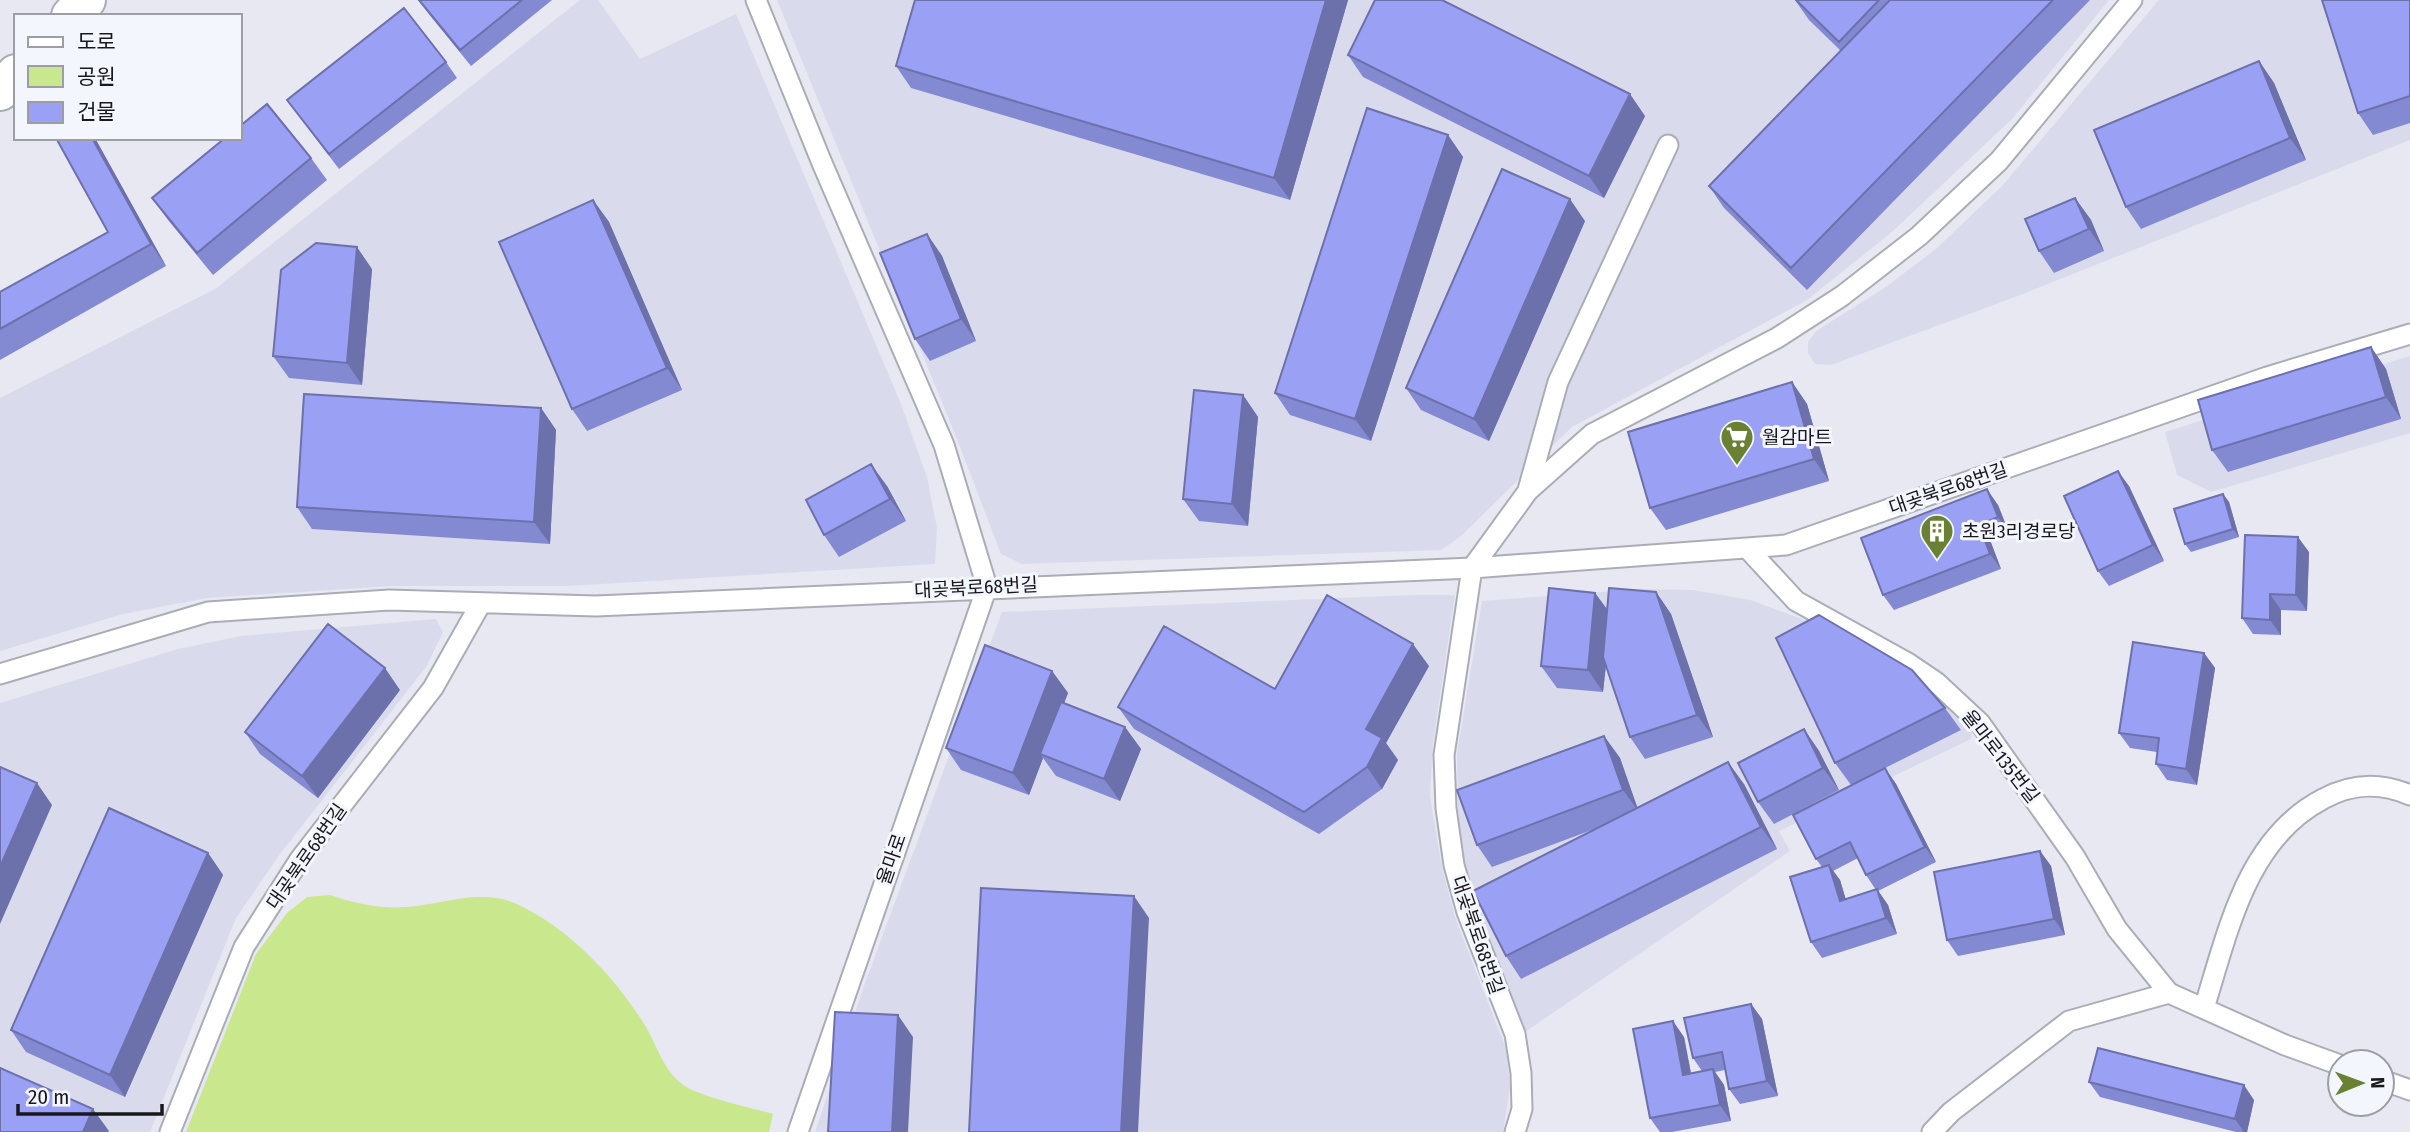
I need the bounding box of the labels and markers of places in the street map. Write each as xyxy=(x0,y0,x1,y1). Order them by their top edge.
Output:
supermarket icon: 월감마트 xyxy=(1718,418,1756,467)
place label: 월감마트 xyxy=(1762,426,1832,449)
building icon: 초원3리경로당 xyxy=(1918,512,1956,561)
place label: 초원3리경로당 xyxy=(1962,520,2075,543)

